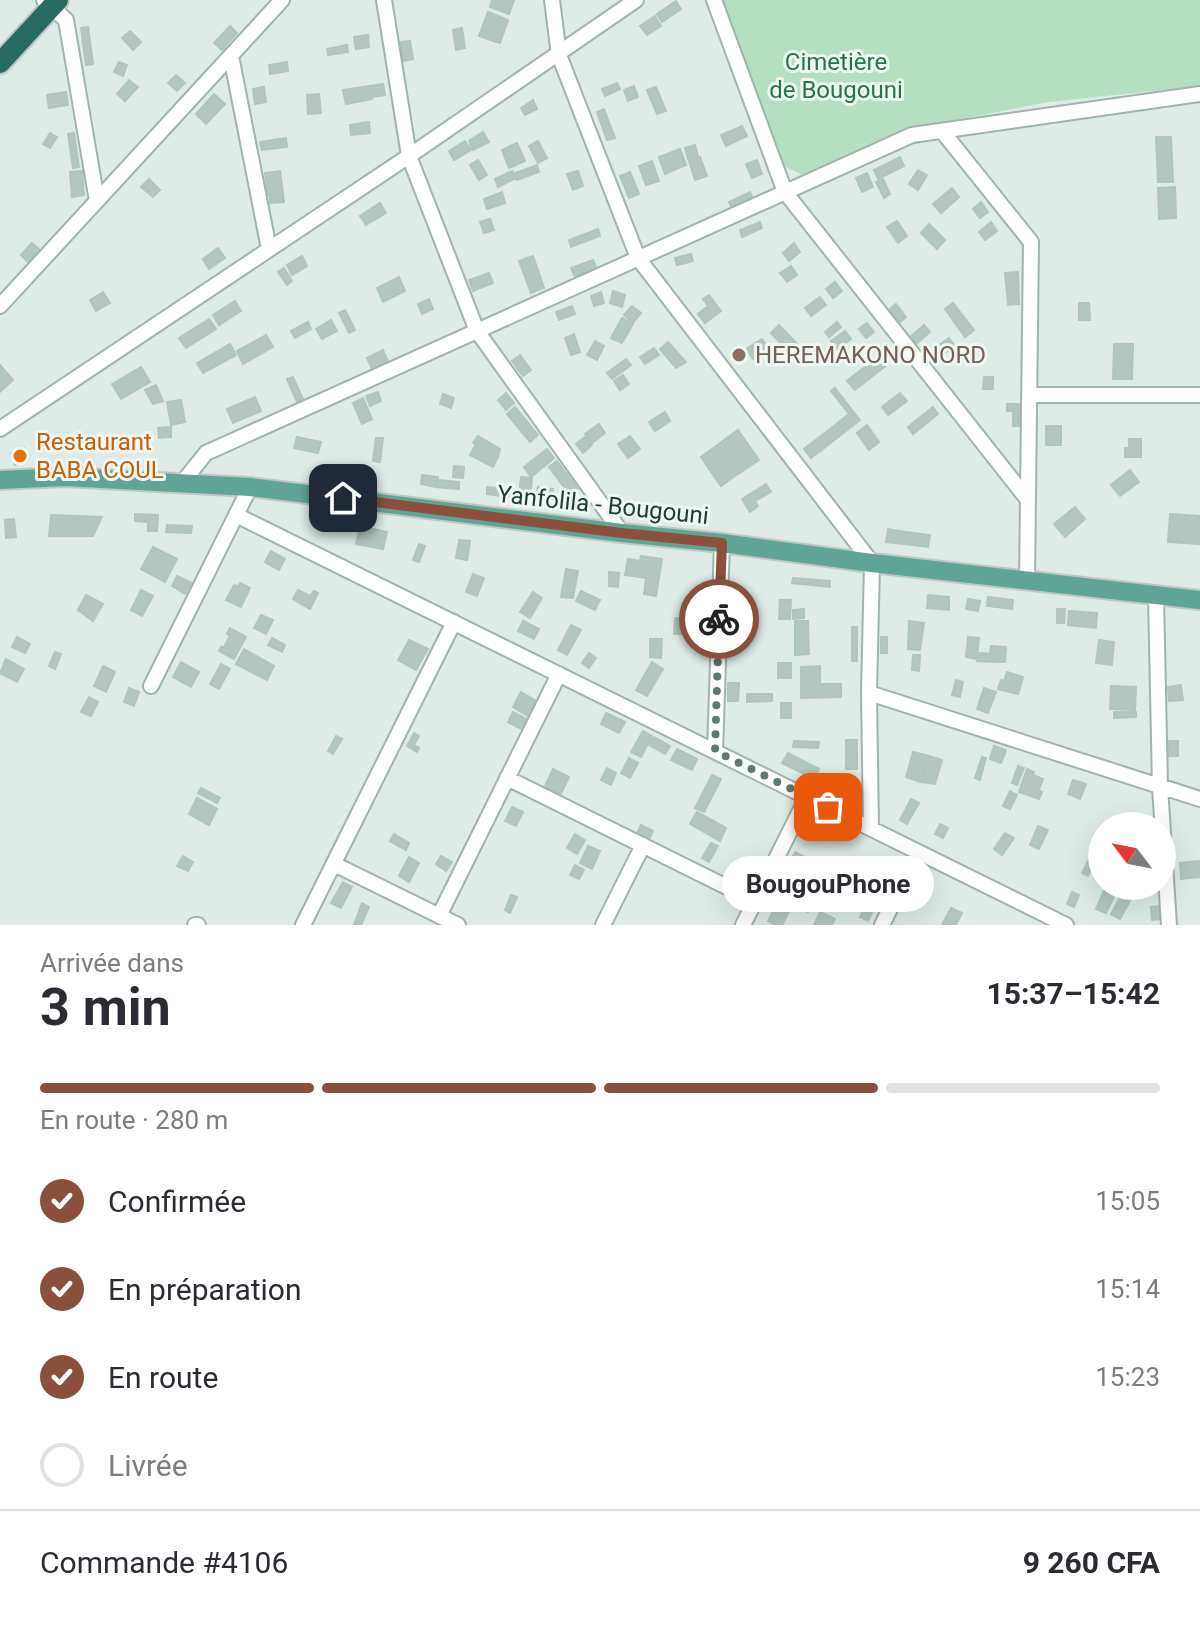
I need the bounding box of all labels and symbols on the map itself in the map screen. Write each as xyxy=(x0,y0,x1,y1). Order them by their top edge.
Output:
park label: Cimetière de Bougouni xyxy=(769,48,903,104)
place label: HEREMAKONO NORD xyxy=(755,341,986,369)
marker: HEREMAKONO NORD xyxy=(730,346,748,364)
place label: Restaurant BABA COUL xyxy=(36,428,164,484)
marker: Restaurant BABA COUL xyxy=(11,447,29,465)
pin xyxy=(309,464,377,532)
street label: Yanfolila - Bougouni xyxy=(496,480,710,530)
courier xyxy=(679,579,759,659)
pin xyxy=(794,773,862,841)
north arrow xyxy=(1088,812,1176,900)
callout: BougouPhone xyxy=(722,855,934,911)

